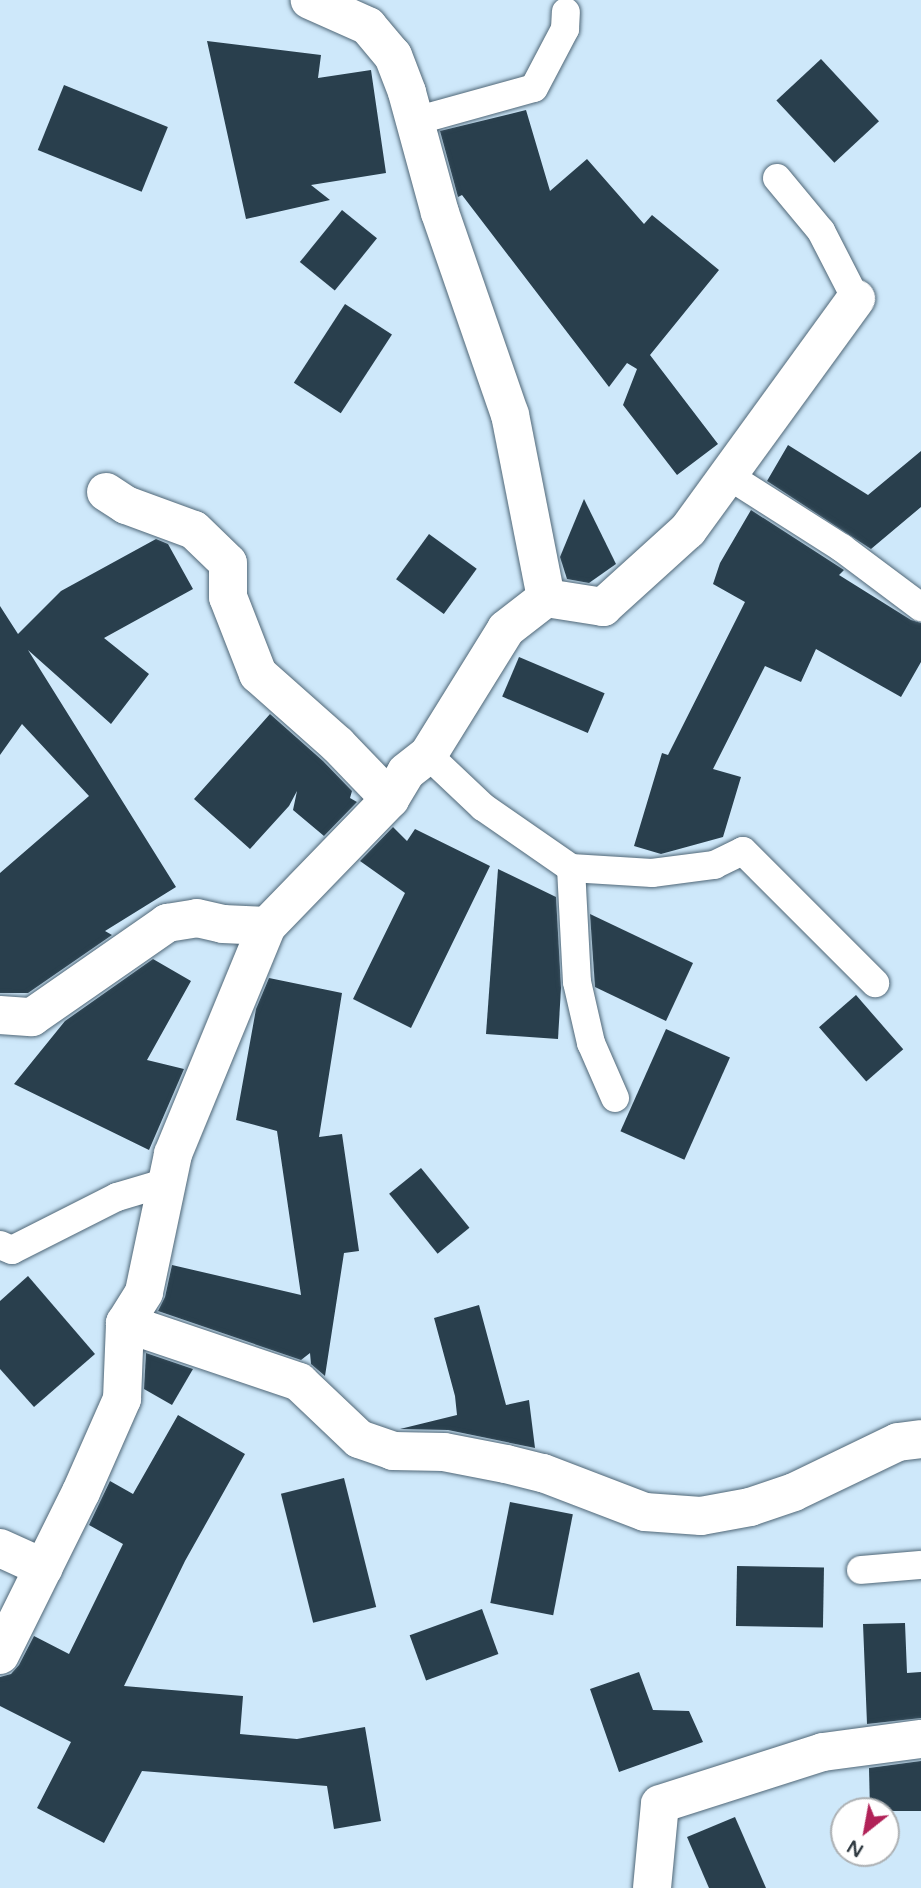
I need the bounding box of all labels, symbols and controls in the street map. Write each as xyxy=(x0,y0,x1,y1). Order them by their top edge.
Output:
north arrow xyxy=(830,1797,900,1867)
text: N xyxy=(843,1835,867,1862)

